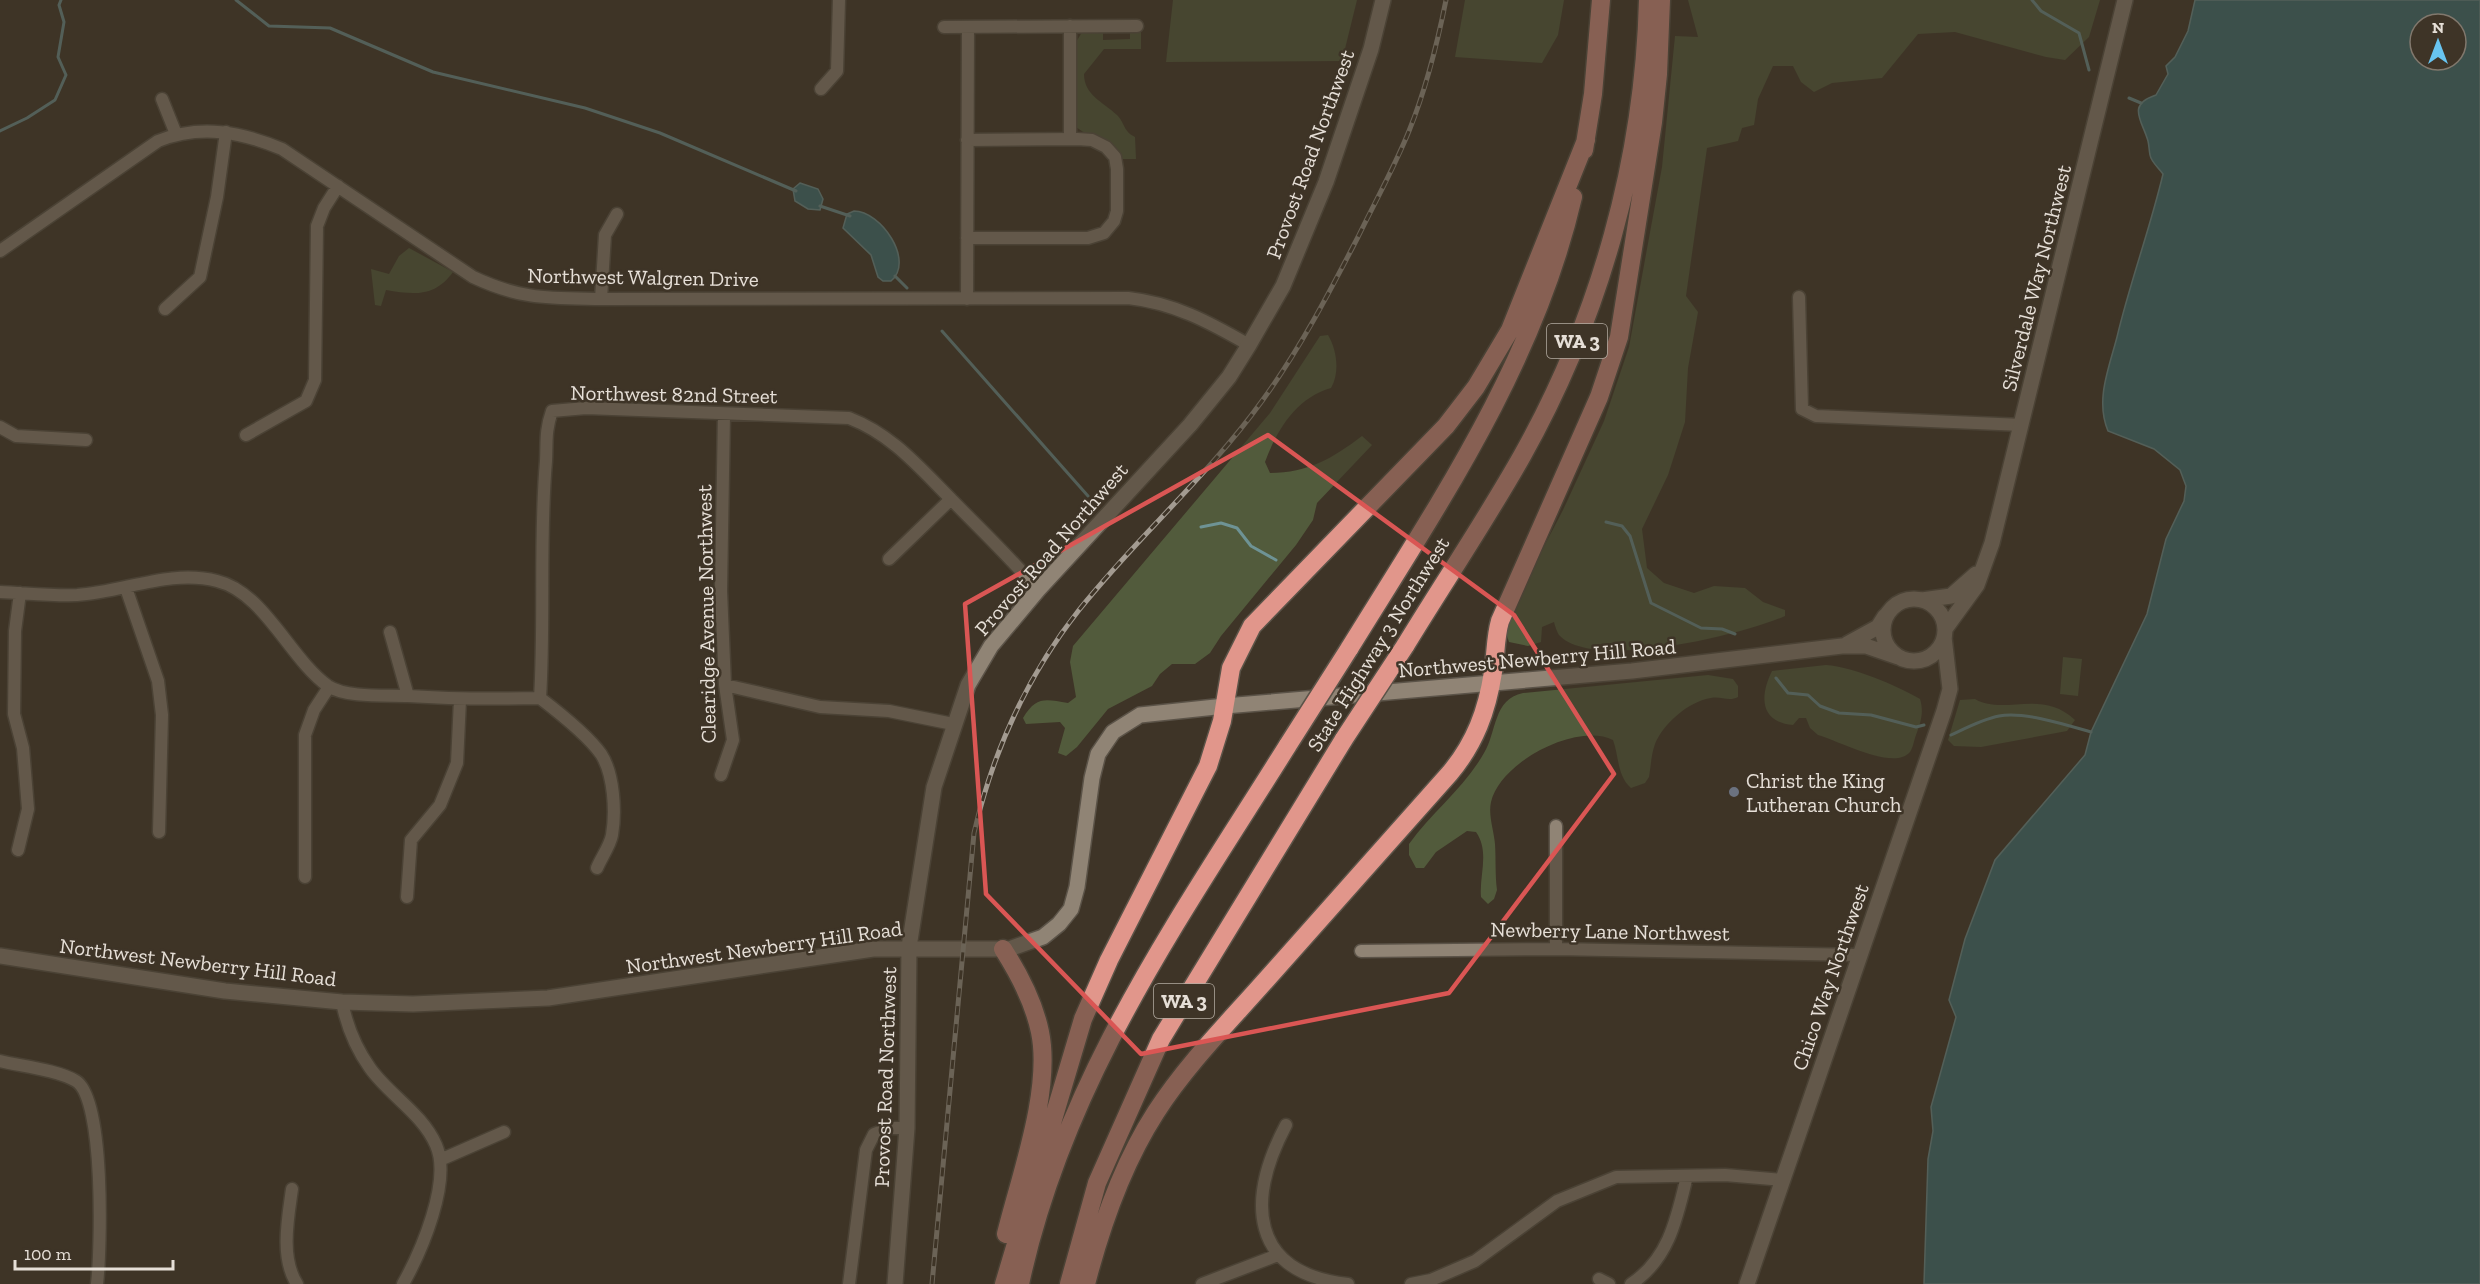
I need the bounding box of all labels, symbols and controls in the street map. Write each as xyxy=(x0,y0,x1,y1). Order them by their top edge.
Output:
north arrow xyxy=(2408,12,2468,72)
text: N xyxy=(2432,18,2444,37)
street label: Provost Road Northwest xyxy=(1261,46,1360,262)
street label: Silverdale Way Northwest xyxy=(1996,162,2076,394)
street label: Northwest Walgren Drive xyxy=(527,262,759,292)
road number: WA 3 xyxy=(1547,324,1607,358)
street label: Northwest 82nd Street xyxy=(570,380,778,408)
street label: Provost Road Northwest xyxy=(969,457,1133,640)
street label: Clearidge Avenue Northwest xyxy=(691,484,721,744)
street label: State Highway 3 Northwest xyxy=(1302,532,1455,756)
street label: Northwest Newberry Hill Road xyxy=(1397,633,1677,683)
place label: Christ the King Lutheran Church xyxy=(1746,768,1902,817)
marker: Christ the King Lutheran Church xyxy=(1727,785,1741,799)
street label: Chico Way Northwest xyxy=(1786,880,1874,1074)
street label: Northwest Newberry Hill Road xyxy=(624,915,904,979)
street label: Newberry Lane Northwest xyxy=(1490,916,1730,946)
street label: Northwest Newberry Hill Road xyxy=(58,933,338,991)
street label: Provost Road Northwest xyxy=(869,966,901,1188)
road number: WA 3 xyxy=(1154,984,1214,1018)
scale bar xyxy=(15,1233,172,1271)
text: 100 m xyxy=(24,1243,72,1265)

